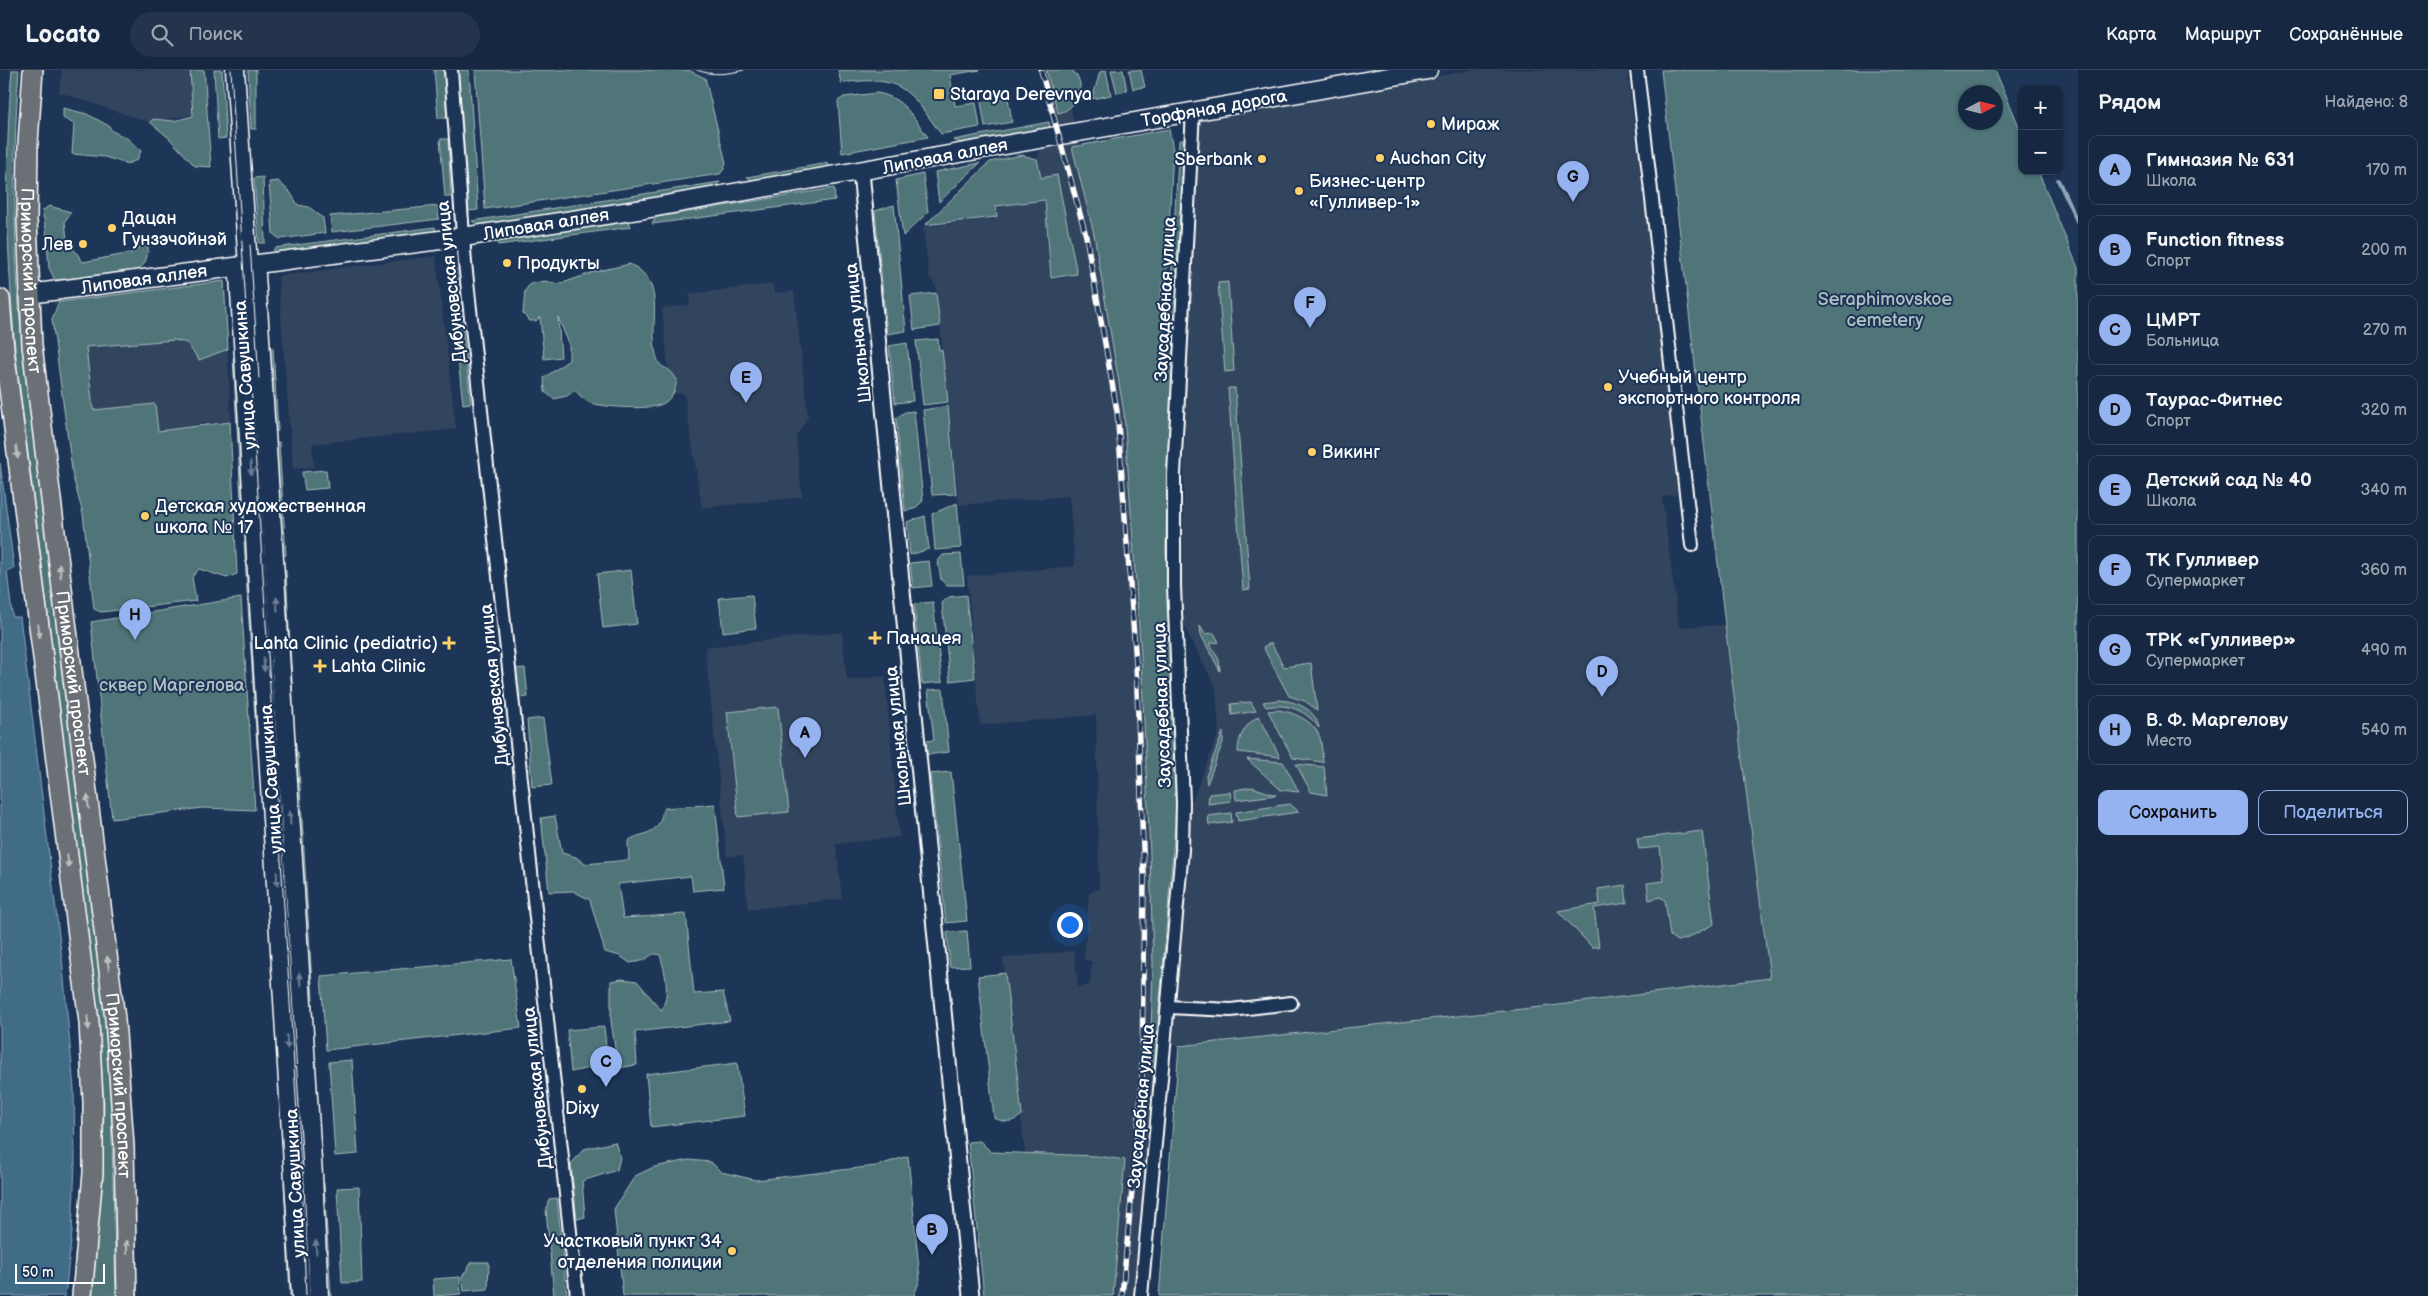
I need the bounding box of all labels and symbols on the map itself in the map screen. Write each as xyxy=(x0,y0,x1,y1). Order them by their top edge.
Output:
place label: Staraya Derevnya xyxy=(950,84,1092,105)
street label: Торфяная дорога xyxy=(1139,85,1289,132)
north arrow xyxy=(1958,85,2003,130)
marker: Staraya Derevnya xyxy=(932,87,946,101)
place label: Мираж xyxy=(1441,114,1500,135)
marker: Мираж xyxy=(1425,118,1437,130)
street label: Липовая аллея xyxy=(880,134,1010,179)
place label: Auchan City xyxy=(1390,148,1487,169)
place label: Sberbank xyxy=(1175,149,1252,170)
marker: Auchan City xyxy=(1374,152,1386,164)
marker: Sberbank xyxy=(1256,153,1268,165)
pin: G xyxy=(1557,161,1589,202)
place label: Бизнес-центр «Гулливер-1» xyxy=(1309,171,1425,213)
marker: Бизнес-центр «Гулливер-1» xyxy=(1293,185,1305,197)
street label: Приморский проспект xyxy=(16,188,46,375)
street label: Дибуновская улица xyxy=(432,199,470,364)
street label: Липовая аллея xyxy=(481,204,611,245)
place label: Дацан Гунзэчойнэй xyxy=(122,208,227,250)
street label: Заусадебная улица xyxy=(1151,216,1180,382)
marker: Дацан Гунзэчойнэй xyxy=(106,222,118,234)
place label: Лев xyxy=(41,234,74,255)
marker: Лев xyxy=(77,238,89,250)
place label: Продукты xyxy=(517,253,600,274)
marker: Продукты xyxy=(501,257,513,269)
street label: Липовая аллея xyxy=(79,260,209,299)
street label: Школьная улица xyxy=(841,262,876,404)
pin: F xyxy=(1294,287,1326,328)
park label: Seraphimovskoe cemetery xyxy=(1818,289,1953,331)
street label: улица Савушкина xyxy=(230,299,261,450)
pin: E xyxy=(730,362,762,403)
place label: Учебный центр экспортного контроля xyxy=(1618,367,1801,409)
marker: Учебный центр экспортного контроля xyxy=(1602,381,1614,393)
place label: Викинг xyxy=(1322,442,1380,463)
one-way arrow xyxy=(13,444,21,460)
marker: Викинг xyxy=(1306,446,1318,458)
one-way arrow xyxy=(247,460,255,476)
place label: Детская художественная школа № 17 xyxy=(155,496,366,538)
marker: Детская художественная школа № 17 xyxy=(139,510,151,522)
one-way arrow xyxy=(56,563,64,579)
street label: Приморский проспект xyxy=(51,590,95,777)
one-way arrow xyxy=(273,595,281,611)
pin: H xyxy=(119,599,151,640)
street label: Дибуновская улица xyxy=(475,602,513,767)
street label: Заусадебная улица xyxy=(1149,622,1176,788)
one-way arrow xyxy=(35,623,43,639)
place label: Панацея xyxy=(886,628,962,649)
marker: Панацея xyxy=(868,631,882,645)
place label: Lahta Clinic (pediatric) xyxy=(253,633,438,654)
marker: Lahta Clinic (pediatric) xyxy=(442,636,456,650)
place label: Lahta Clinic xyxy=(331,656,426,677)
pin: D xyxy=(1586,656,1618,697)
one-way arrow xyxy=(260,657,268,673)
marker: Lahta Clinic xyxy=(313,659,327,673)
street label: Школьная улица xyxy=(881,665,916,807)
park label: сквер Маргелова xyxy=(99,675,245,696)
street label: улица Савушкина xyxy=(256,703,287,854)
pin: A xyxy=(789,717,821,758)
one-way arrow xyxy=(84,793,92,809)
one-way arrow xyxy=(286,810,294,826)
one-way arrow xyxy=(64,854,72,870)
one-way arrow xyxy=(274,872,282,888)
your location xyxy=(1057,912,1083,938)
one-way arrow xyxy=(104,955,112,971)
one-way arrow xyxy=(296,972,304,988)
street label: Приморский проспект xyxy=(101,992,135,1179)
street label: Дибуновская улица xyxy=(518,1005,556,1170)
one-way arrow xyxy=(85,1015,93,1031)
street label: Заусадебная улица xyxy=(1124,1022,1159,1189)
one-way arrow xyxy=(284,1034,292,1050)
pin: C xyxy=(590,1046,622,1087)
marker: Dixy xyxy=(576,1083,588,1095)
place label: Dixy xyxy=(565,1098,600,1119)
street label: улица Савушкина xyxy=(281,1107,310,1258)
pin: B xyxy=(916,1214,948,1255)
place label: Участковый пункт 34 отделения полиции xyxy=(543,1231,722,1273)
one-way arrow xyxy=(123,1239,131,1255)
one-way arrow xyxy=(312,1239,320,1255)
marker: Участковый пункт 34 отделения полиции xyxy=(726,1245,738,1257)
scale bar xyxy=(15,1261,105,1284)

